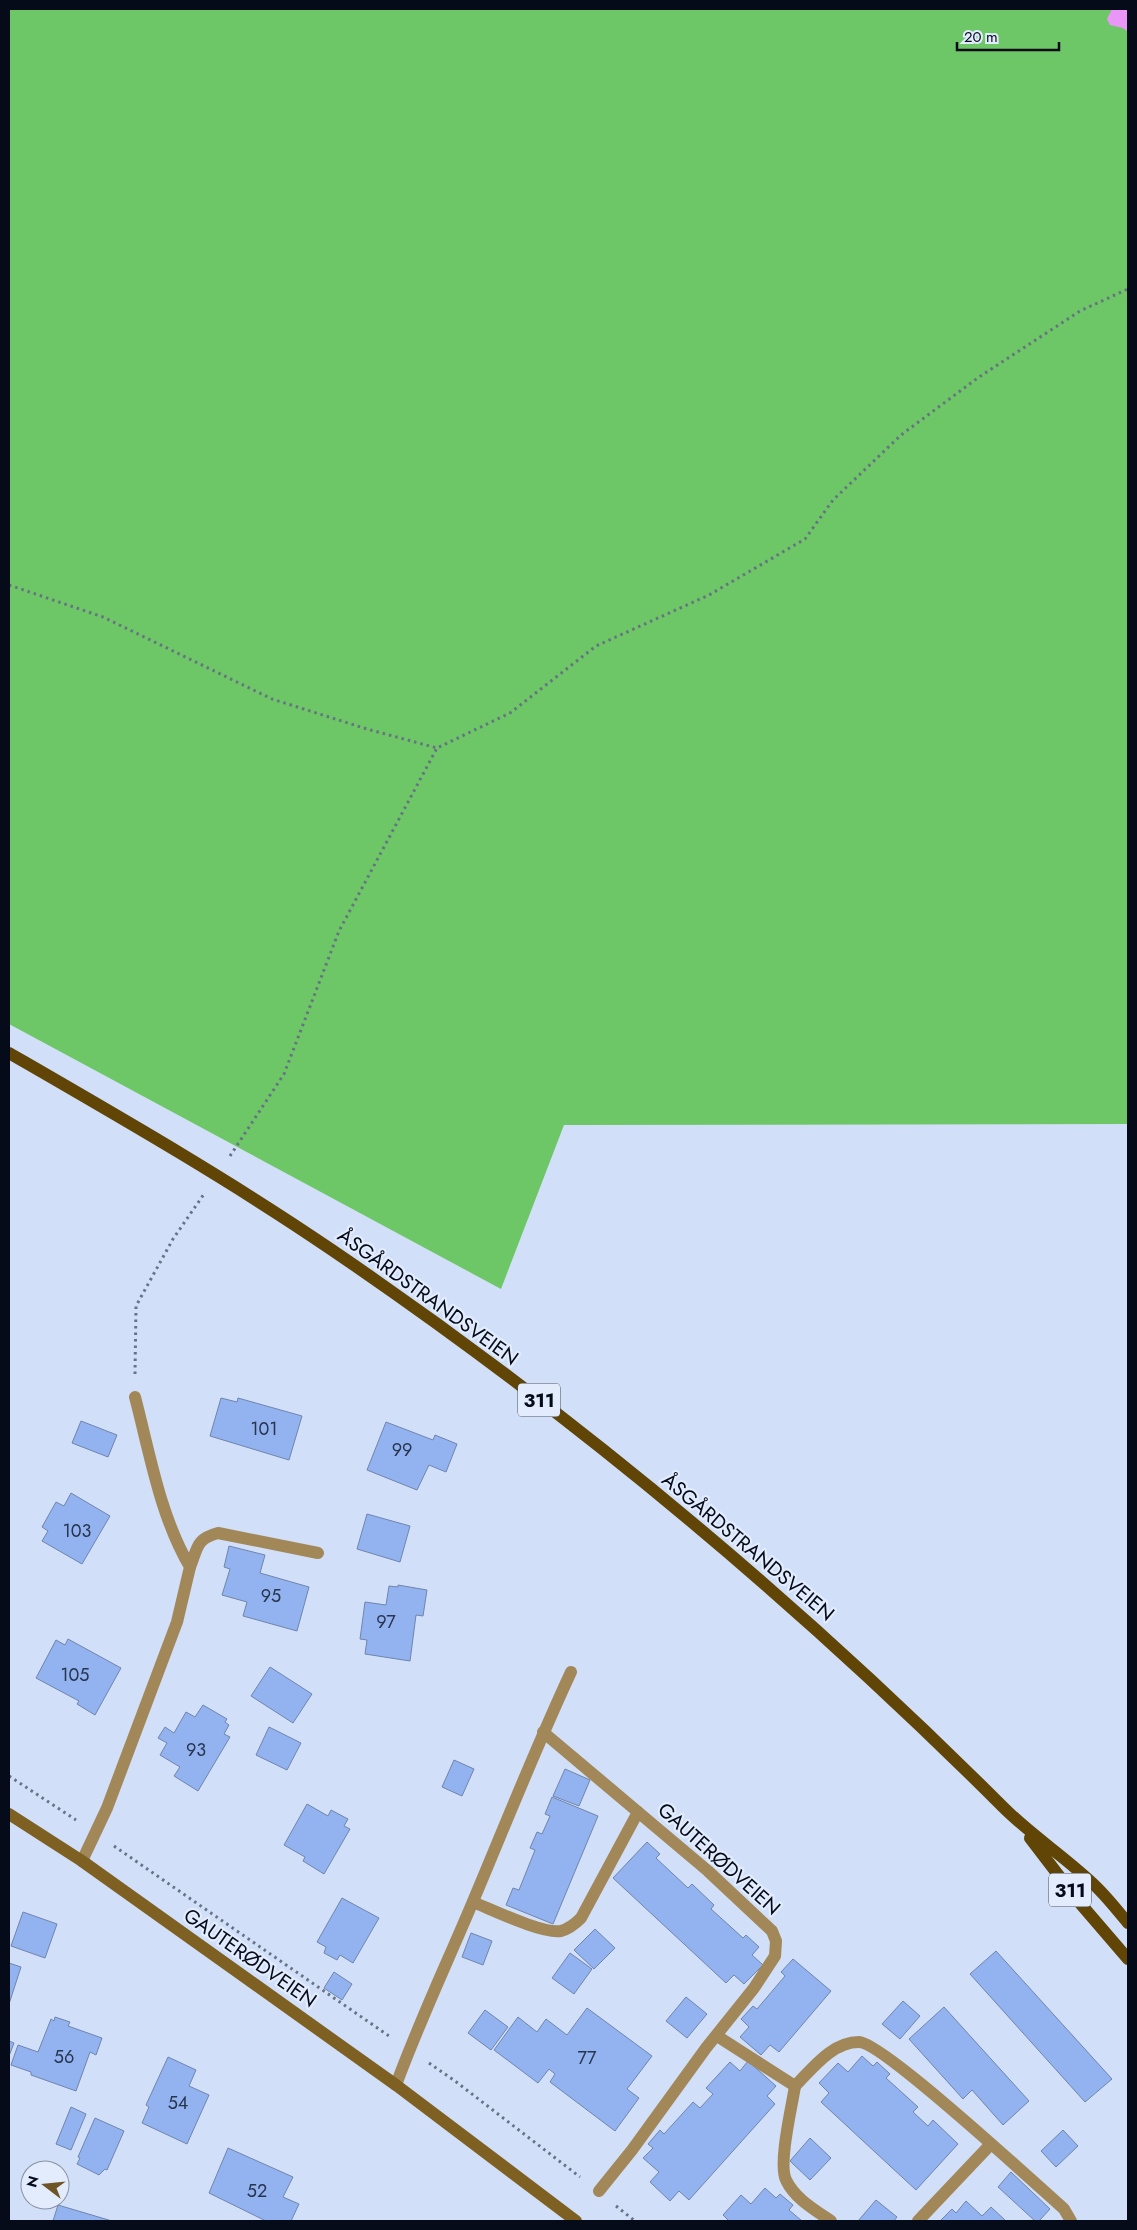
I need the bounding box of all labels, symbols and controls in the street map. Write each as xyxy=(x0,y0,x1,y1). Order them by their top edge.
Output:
scale bar xyxy=(957,20,1060,52)
text: 20 m xyxy=(964,26,998,48)
street label: ÅSGÅRDSTRANDSVEIEN xyxy=(332,1221,524,1373)
road number: 311 xyxy=(518,1384,560,1416)
house number: 101 xyxy=(251,1416,278,1442)
house number: 99 xyxy=(392,1437,412,1463)
street label: ÅSGÅRDSTRANDSVEIEN xyxy=(655,1466,841,1628)
house number: 103 xyxy=(63,1518,92,1544)
house number: 95 xyxy=(261,1583,281,1609)
house number: 97 xyxy=(376,1609,396,1635)
house number: 105 xyxy=(60,1662,90,1688)
house number: 93 xyxy=(186,1737,206,1763)
street label: GAUTERØDVEIEN xyxy=(651,1796,787,1922)
road number: 311 xyxy=(1049,1874,1091,1906)
street label: GAUTERØDVEIEN xyxy=(178,1901,322,2015)
house number: 56 xyxy=(54,2044,74,2070)
house number: 77 xyxy=(578,2045,597,2071)
house number: 54 xyxy=(168,2090,188,2116)
north arrow xyxy=(20,2160,70,2210)
text: N xyxy=(21,2173,44,2190)
house number: 52 xyxy=(247,2178,267,2204)

